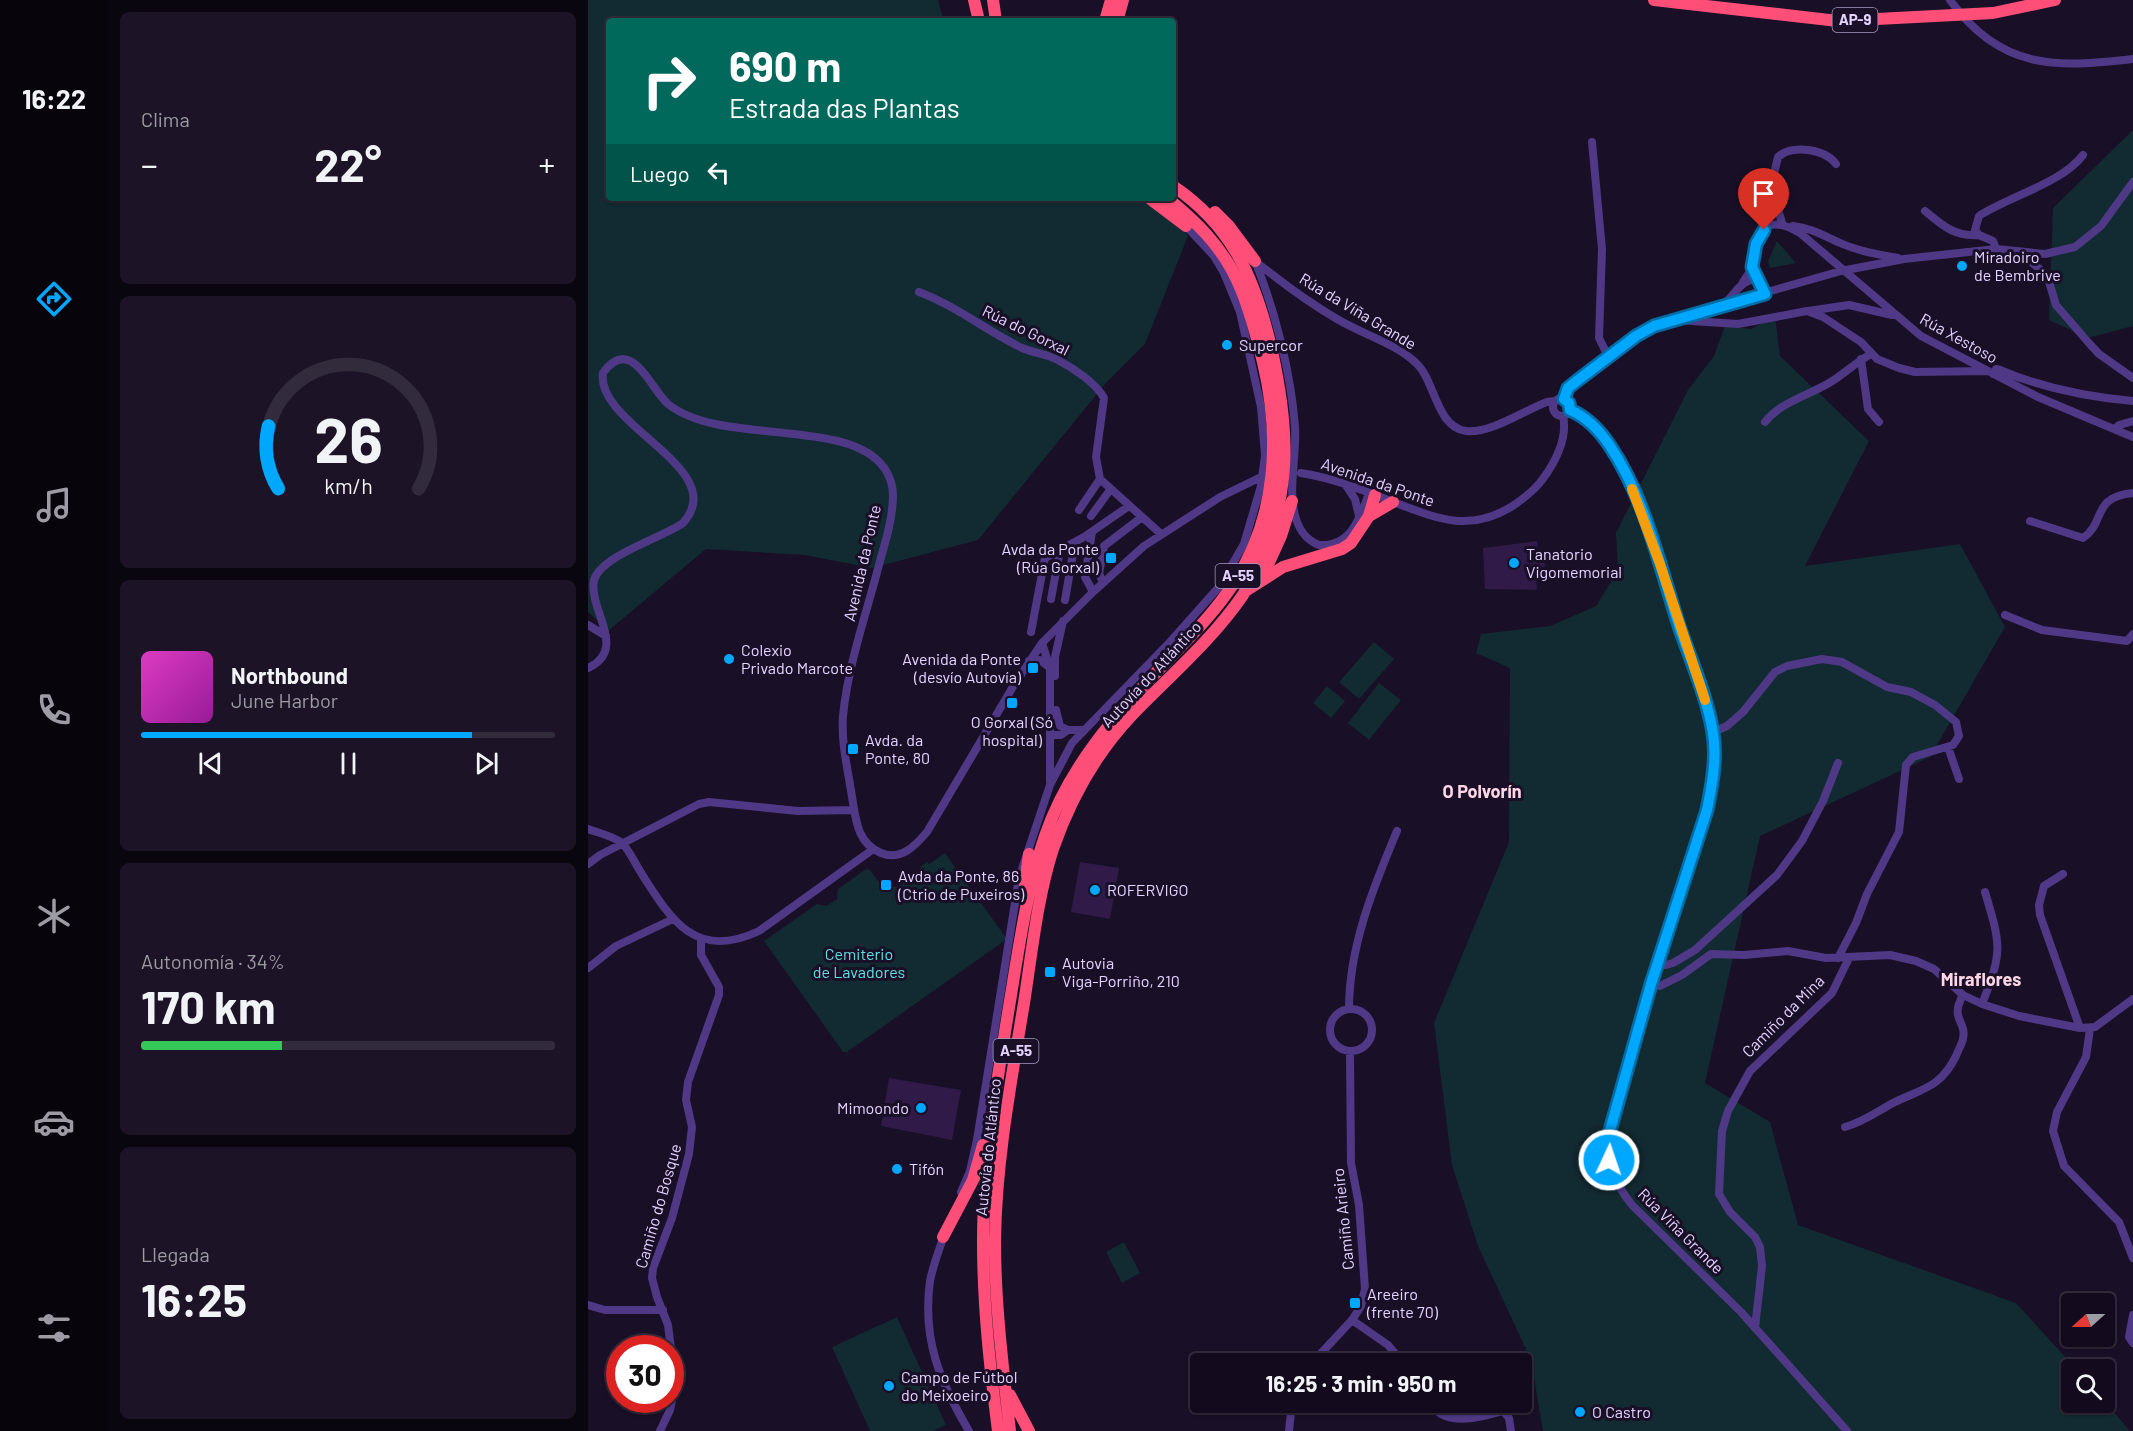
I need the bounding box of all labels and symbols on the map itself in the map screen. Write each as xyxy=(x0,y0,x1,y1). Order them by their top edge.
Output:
road number: AP-9 xyxy=(1832,8,1878,32)
pin xyxy=(1738,168,1789,230)
place label: Miradoiro de Bembrive xyxy=(1974,247,2061,284)
marker: Miradoiro de Bembrive xyxy=(1955,259,1969,273)
street label: Rúa da Viña Grande xyxy=(1296,268,1420,353)
street label: Rúa do Gorxal xyxy=(980,300,1073,359)
street label: Rúa Xestoso xyxy=(1917,308,2001,367)
place label: Supercor xyxy=(1239,335,1303,354)
marker: Supercor xyxy=(1220,338,1234,352)
street label: Avenida da Ponte xyxy=(1319,453,1437,510)
street label: Avenida da Ponte xyxy=(839,503,884,623)
place label: Avda da Ponte (Rúa Gorxal) xyxy=(1002,539,1100,576)
place label: Tanatorio Vigomemorial xyxy=(1526,544,1622,581)
marker: Avda da Ponte (Rúa Gorxal) xyxy=(1104,551,1118,565)
marker: Tanatorio Vigomemorial xyxy=(1507,556,1521,570)
road number: A-55 xyxy=(1216,564,1260,588)
street label: Autovía do Atlántico xyxy=(1097,617,1205,731)
place label: Colexio Privado Marcote xyxy=(741,640,853,677)
place label: Avenida da Ponte (desvío Autovía) xyxy=(902,649,1022,686)
marker: Colexio Privado Marcote xyxy=(722,652,736,666)
marker: Avenida da Ponte (desvío Autovía) xyxy=(1026,661,1040,675)
marker: O Gorxal (Só hospital) xyxy=(1005,696,1019,710)
place label: O Gorxal (Só hospital) xyxy=(971,712,1053,749)
place label: Avda. da Ponte, 80 xyxy=(865,730,930,767)
marker: Avda. da Ponte, 80 xyxy=(846,742,860,756)
district label: O Polvorín xyxy=(1442,780,1522,802)
place label: Avda da Ponte, 86 (Ctrio de Puxeiros) xyxy=(897,866,1025,903)
marker: Avda da Ponte, 86 (Ctrio de Puxeiros) xyxy=(879,878,893,892)
place label: ROFERVIGO xyxy=(1107,880,1189,899)
marker: ROFERVIGO xyxy=(1088,883,1102,897)
park label: Cemiterio de Lavadores xyxy=(813,944,905,981)
place label: Autovia Viga-Porriño, 210 xyxy=(1062,953,1180,990)
marker: Autovia Viga-Porriño, 210 xyxy=(1043,965,1057,979)
district label: Miraflores xyxy=(1941,968,2021,990)
street label: Camiño da Mina xyxy=(1738,971,1828,1061)
road number: A-55 xyxy=(994,1039,1038,1063)
street label: Autovía do Atlántico xyxy=(971,1077,1004,1217)
place label: Mimoondo xyxy=(837,1098,909,1117)
marker: Mimoondo xyxy=(914,1101,928,1115)
position arrow xyxy=(1577,1128,1641,1192)
street label: Camiño do Bosque xyxy=(631,1141,684,1270)
place label: Tifón xyxy=(909,1159,944,1178)
marker: Tifón xyxy=(890,1162,904,1176)
street label: Camiño Arieiro xyxy=(1328,1167,1357,1271)
street label: Rúa Viña Grande xyxy=(1635,1184,1728,1277)
place label: Areeiro (frente 70) xyxy=(1366,1284,1439,1321)
north arrow xyxy=(2061,1293,2115,1347)
marker: Areeiro (frente 70) xyxy=(1348,1296,1362,1310)
speed limit sign: 30 xyxy=(606,1335,684,1413)
place label: Campo de Fútbol do Meixoeiro xyxy=(901,1367,1017,1404)
marker: Campo de Fútbol do Meixoeiro xyxy=(882,1379,896,1393)
place label: O Castro xyxy=(1592,1402,1651,1421)
marker: O Castro xyxy=(1573,1405,1587,1419)

